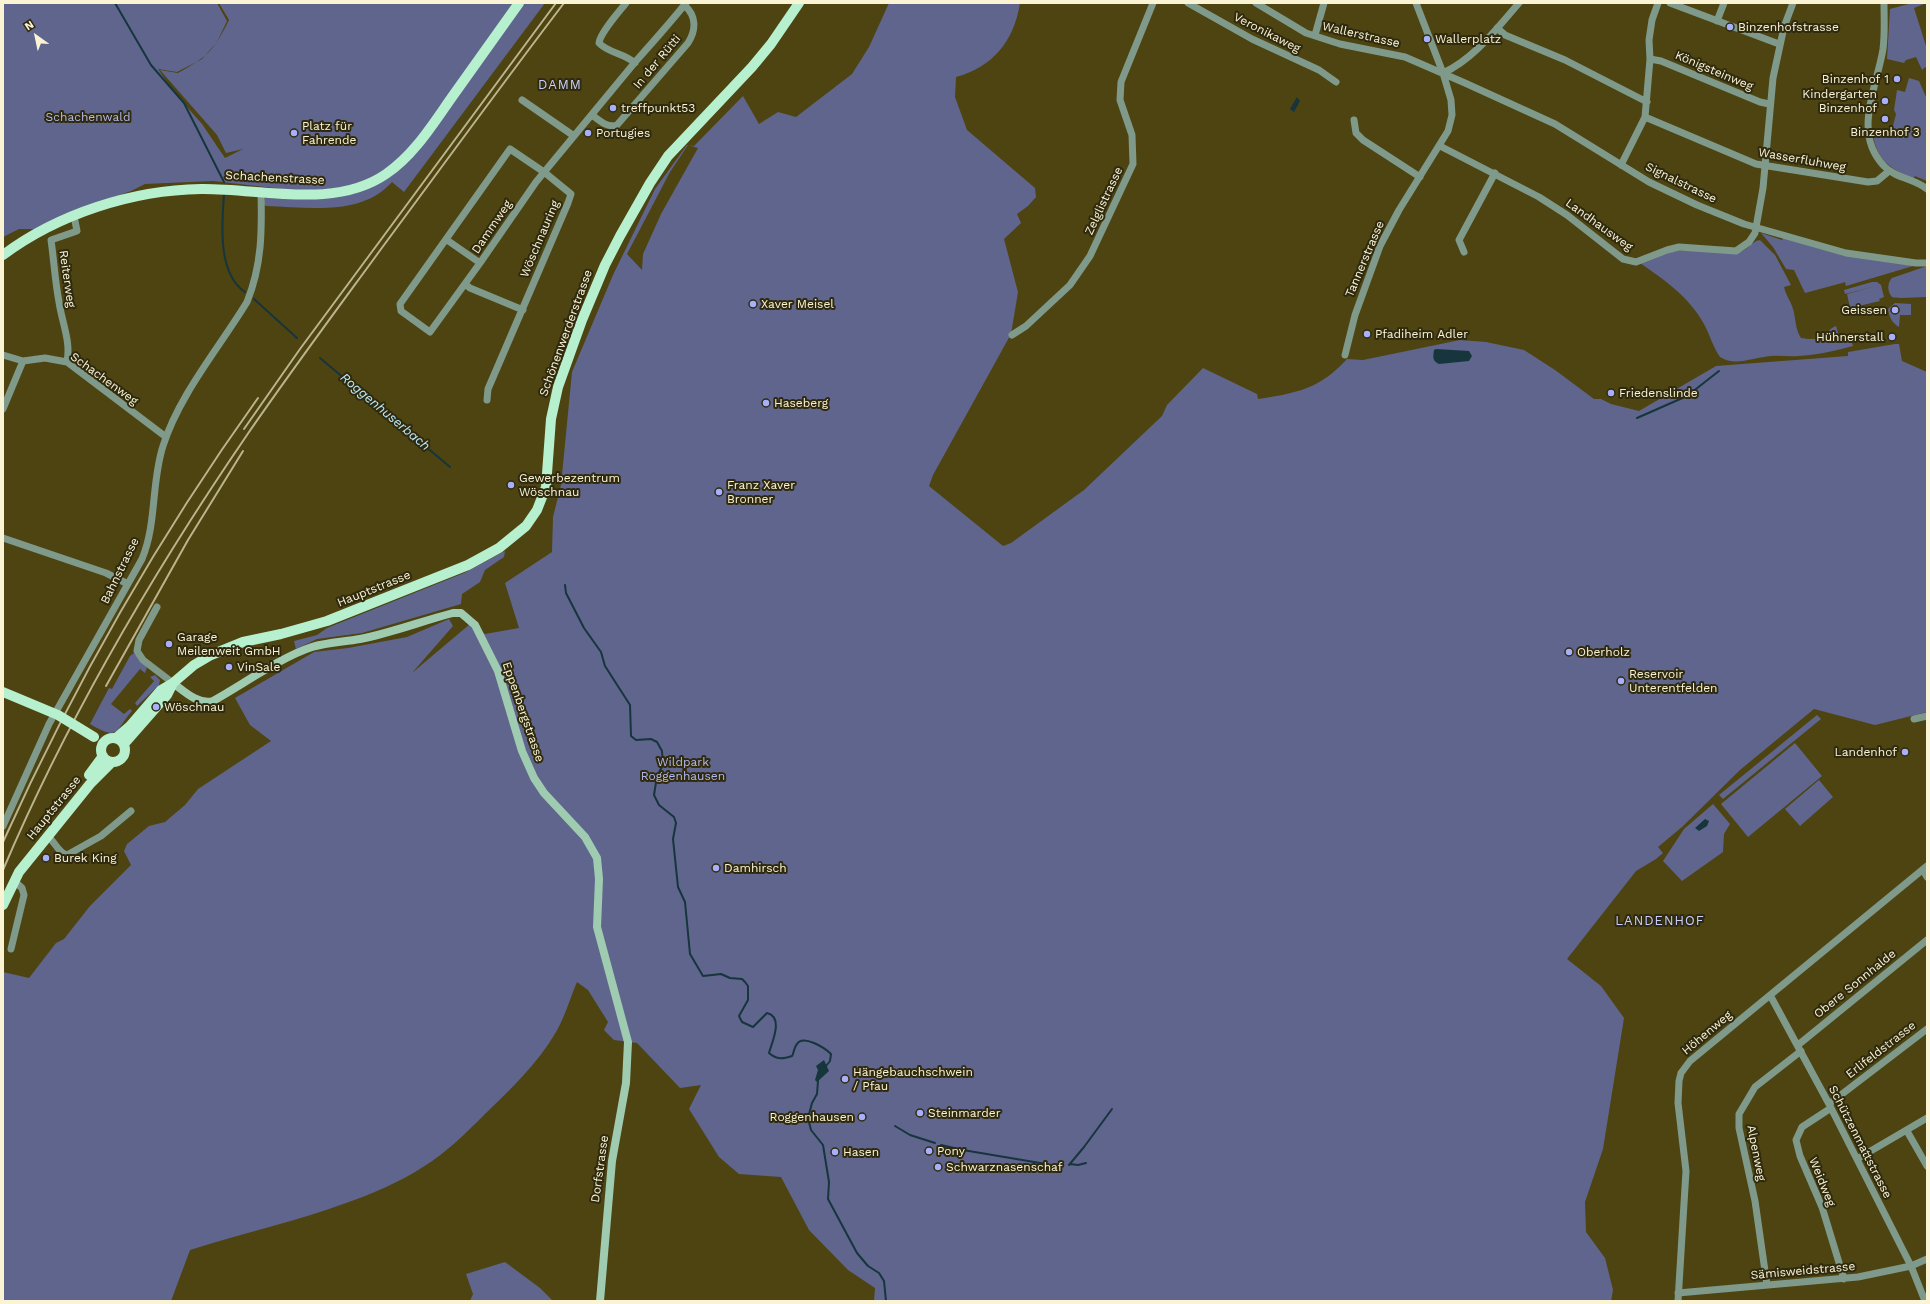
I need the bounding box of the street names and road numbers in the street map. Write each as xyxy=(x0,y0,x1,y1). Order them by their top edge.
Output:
street label: Veronikaweg xyxy=(1231,10,1303,56)
street label: Wallerstrasse xyxy=(1321,19,1401,51)
street label: In der Rütti xyxy=(630,32,684,92)
street label: Königsteinweg xyxy=(1673,48,1755,94)
street label: Wasserfluhweg xyxy=(1757,145,1847,175)
street label: Signalstrasse xyxy=(1643,160,1719,206)
street label: Zelglistrasse xyxy=(1082,165,1126,237)
street label: Schachenstrasse xyxy=(225,168,325,188)
street label: Landhausweg xyxy=(1563,196,1635,254)
street label: Dammweg xyxy=(469,198,515,256)
street label: Wöschnauring xyxy=(517,198,563,280)
street label: Tannerstrasse xyxy=(1342,219,1388,299)
street label: Reiterweg xyxy=(56,249,78,309)
street label: Schönenwerderstrasse xyxy=(536,268,596,398)
street label: Schachenweg xyxy=(67,350,141,408)
street label: Bahnstrasse xyxy=(98,536,142,606)
street label: Hauptstrasse xyxy=(335,568,413,610)
street label: Eppenbergstrasse xyxy=(499,660,547,764)
street label: Hauptstrasse xyxy=(24,773,84,843)
street label: Obere Sonnhalde xyxy=(1811,947,1899,1021)
street label: Höhenweg xyxy=(1679,1008,1735,1058)
street label: Erlifeldstrasse xyxy=(1843,1018,1919,1082)
street label: Schützenmattstrasse xyxy=(1825,1083,1895,1201)
street label: Alpenweg xyxy=(1744,1124,1768,1182)
street label: Dorfstrasse xyxy=(588,1134,612,1204)
street label: Weidweg xyxy=(1806,1155,1838,1209)
street label: Sämisweidstrasse xyxy=(1750,1259,1856,1283)

